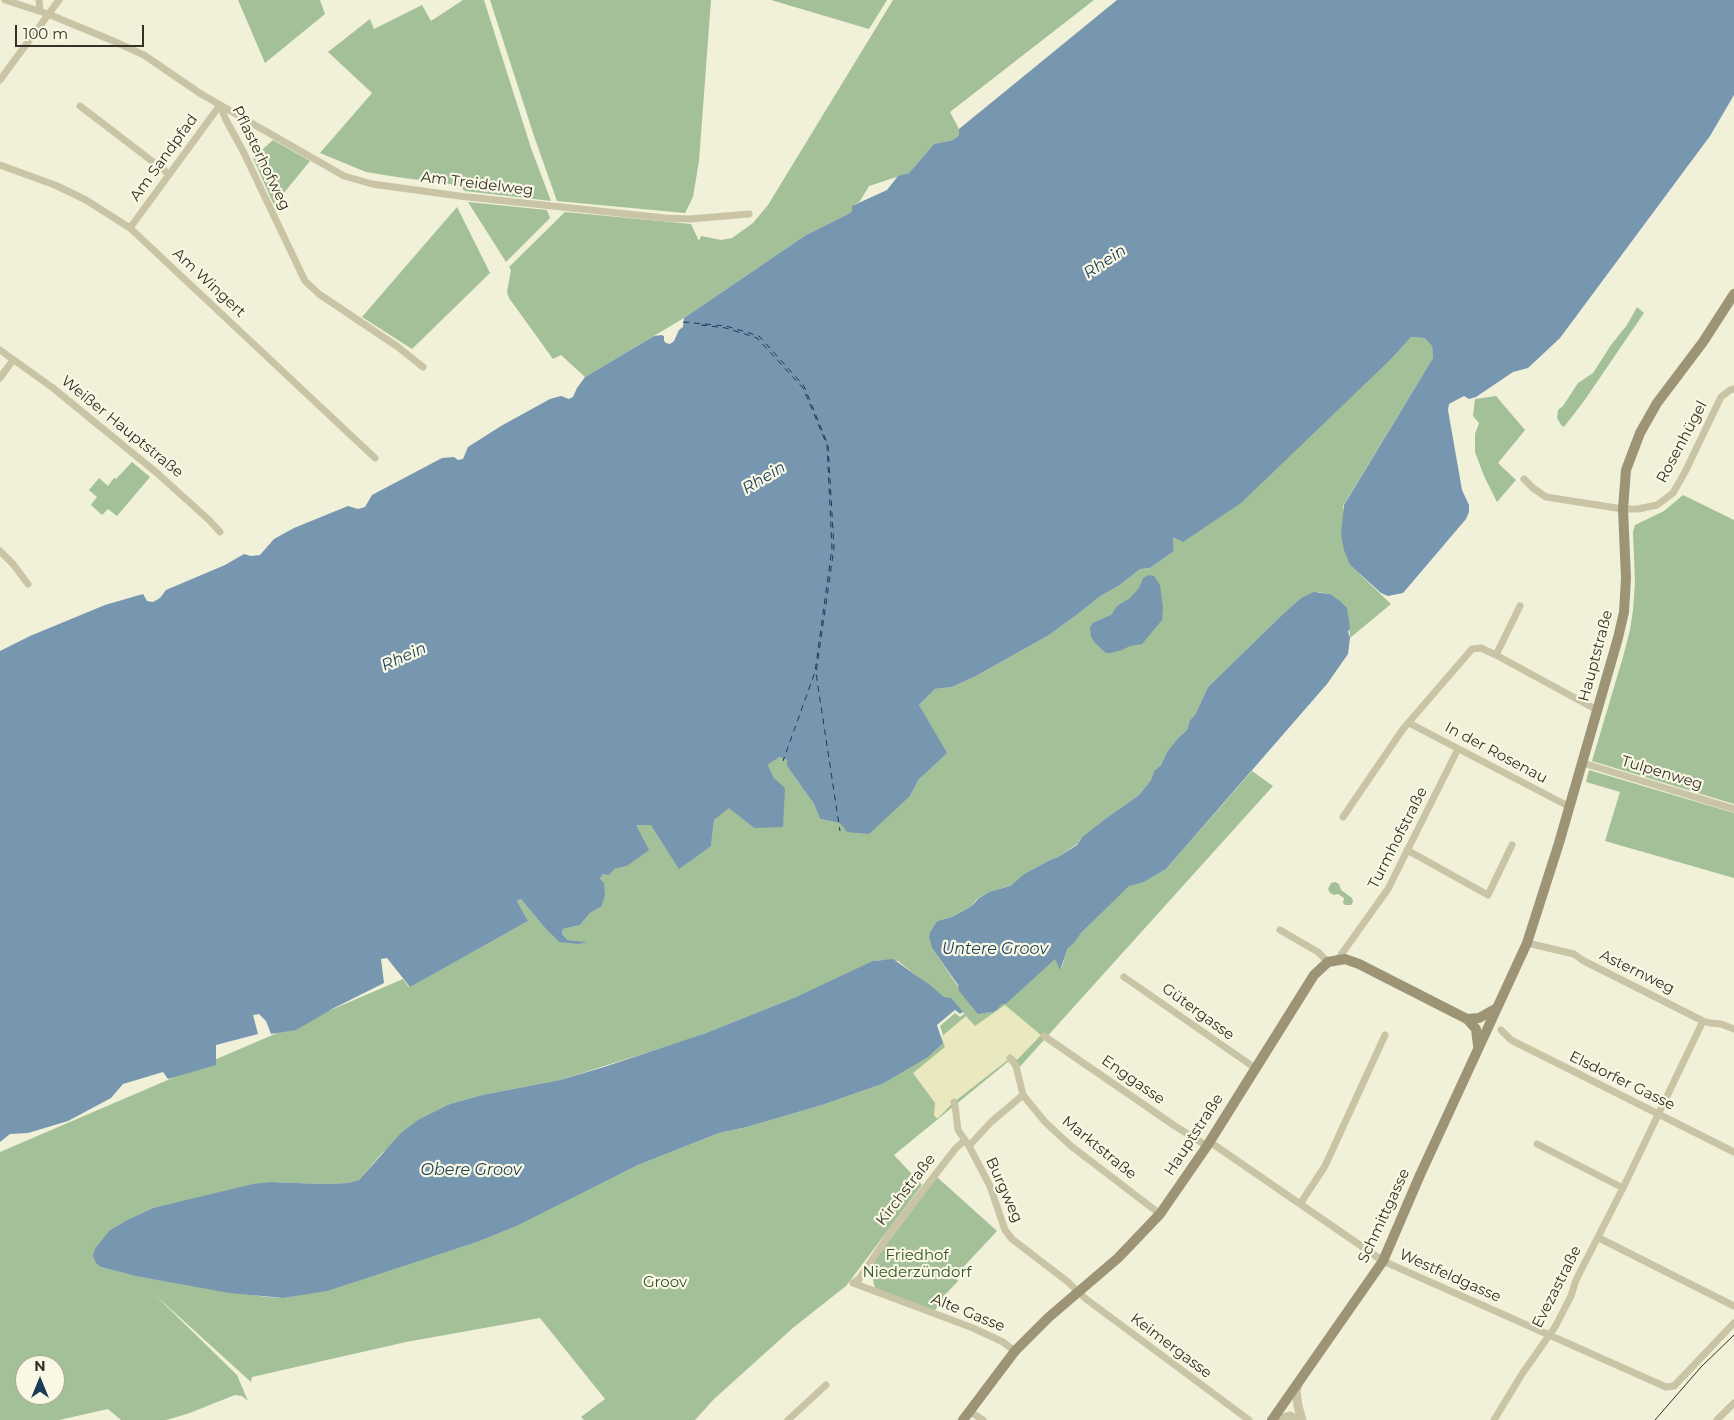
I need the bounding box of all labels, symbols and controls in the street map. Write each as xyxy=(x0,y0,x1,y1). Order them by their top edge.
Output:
scale bar xyxy=(18,15,146,47)
text: 100 m xyxy=(23,24,68,43)
street label: Pflasterhofweg xyxy=(228,103,294,213)
street label: Am Sandpfad xyxy=(126,111,202,205)
street label: Am Treidelweg xyxy=(420,168,534,200)
water label: Rhein xyxy=(1080,241,1130,283)
street label: Am Wingert xyxy=(169,245,249,321)
street label: Weißer Hauptstraße xyxy=(57,372,187,482)
street label: Rosenhügel xyxy=(1653,398,1711,486)
water label: Rhein xyxy=(739,458,789,498)
street label: Hauptstraße xyxy=(1575,608,1617,704)
water label: Rhein xyxy=(379,639,429,675)
street label: In der Rosenau xyxy=(1442,718,1550,788)
street label: Tulpenweg xyxy=(1619,752,1705,794)
street label: Turmhofstraße xyxy=(1365,784,1431,892)
water label: Untere Groov xyxy=(942,939,1048,959)
street label: Asternweg xyxy=(1597,946,1677,998)
street label: Gütergasse xyxy=(1158,980,1238,1044)
street label: Elsdorfer Gasse xyxy=(1566,1048,1678,1114)
street label: Enggasse xyxy=(1098,1052,1168,1108)
street label: Hauptstraße xyxy=(1161,1091,1227,1179)
street label: Marktstraße xyxy=(1058,1112,1140,1184)
street label: Kirchstraße xyxy=(873,1151,939,1229)
street label: Burgweg xyxy=(982,1154,1026,1226)
water label: Obere Groov xyxy=(420,1160,522,1180)
street label: Schmittgasse xyxy=(1354,1166,1414,1266)
street label: Evezastraße xyxy=(1529,1243,1585,1331)
street label: Westfeldgasse xyxy=(1396,1246,1504,1306)
park label: Friedhof Niederzündorf xyxy=(862,1247,972,1282)
park label: Groov xyxy=(643,1274,687,1292)
street label: Alte Gasse xyxy=(929,1290,1007,1336)
street label: Keimergasse xyxy=(1127,1310,1215,1382)
north arrow xyxy=(15,1355,65,1405)
text: N xyxy=(34,1357,46,1375)

